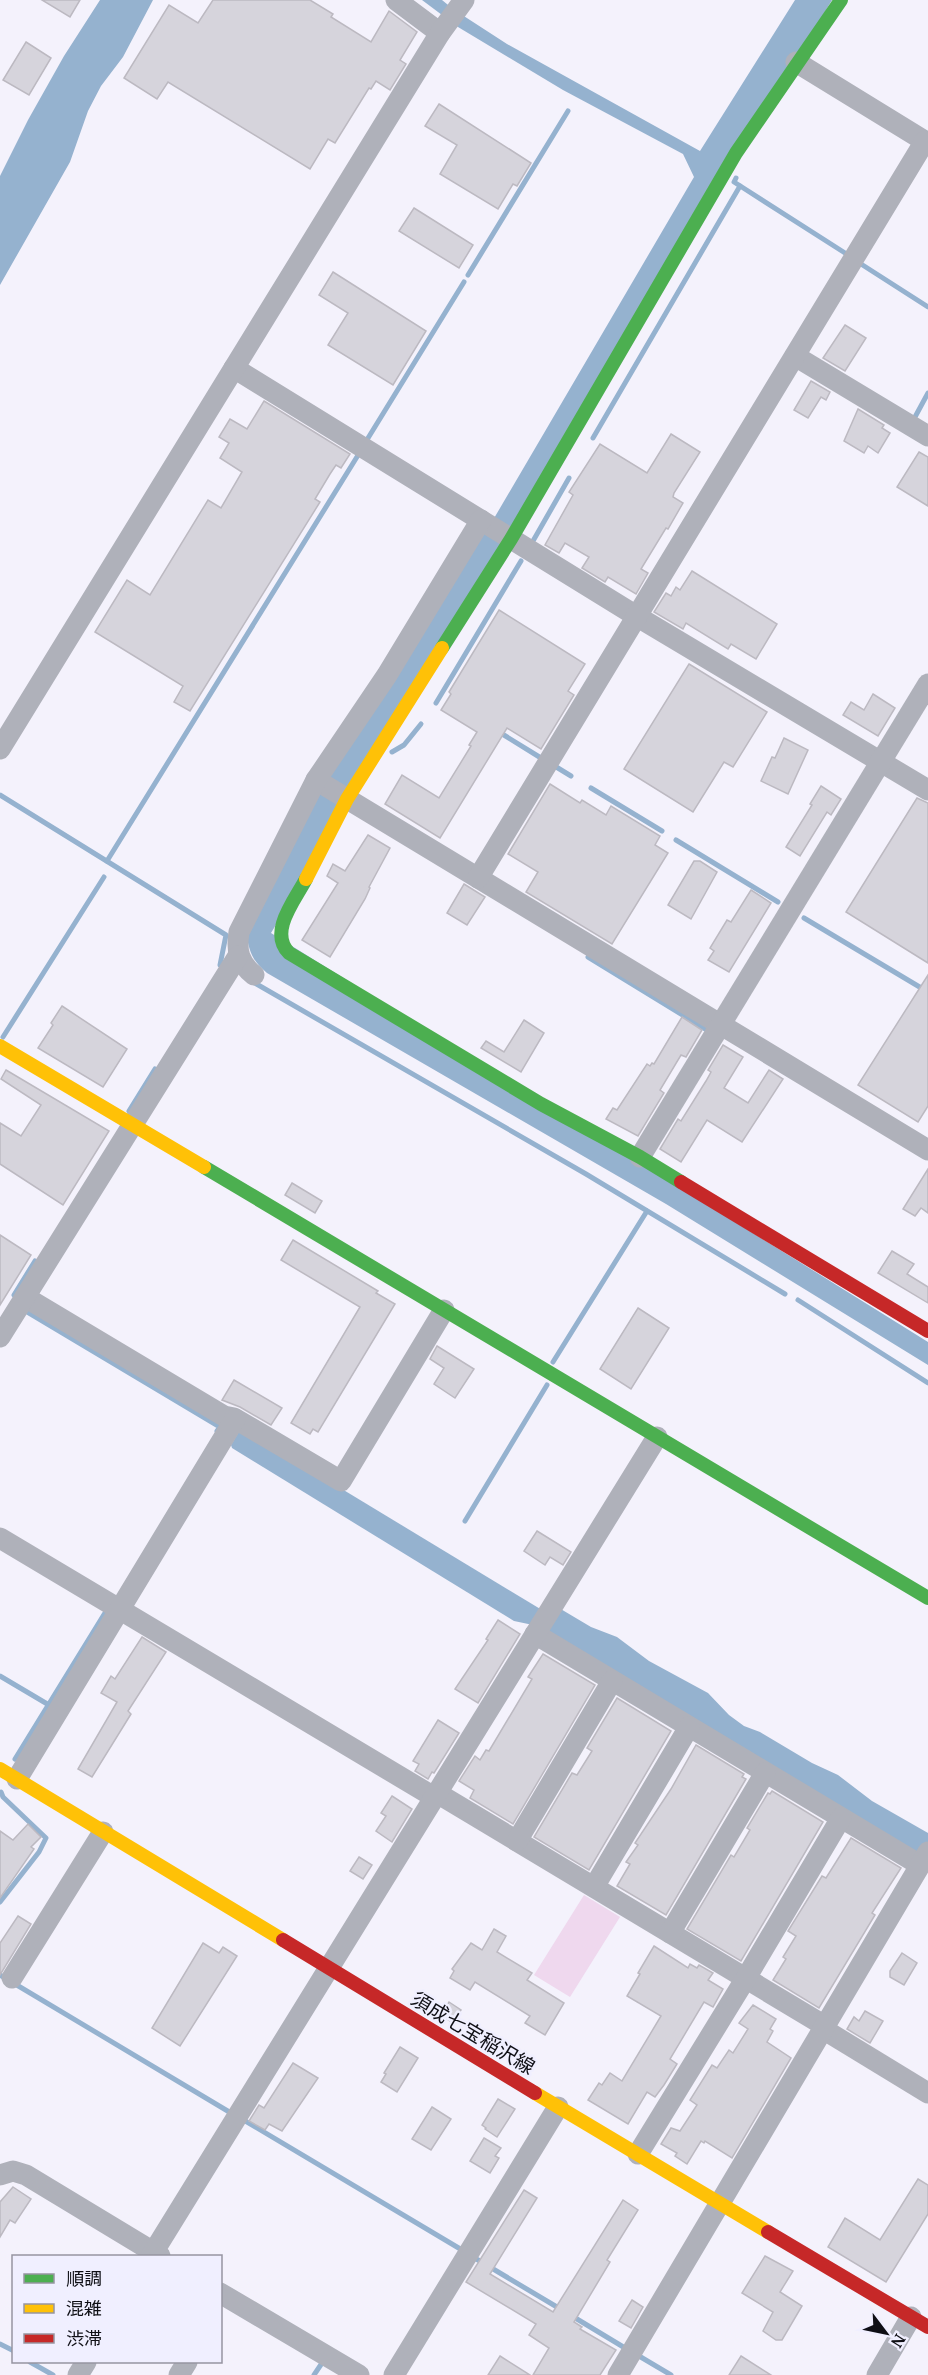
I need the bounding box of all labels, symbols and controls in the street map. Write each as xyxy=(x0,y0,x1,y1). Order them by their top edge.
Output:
street label: 須成七宝稲沢線 xyxy=(406,1985,540,2080)
legend xyxy=(12,2255,222,2363)
text: 順調 xyxy=(66,2266,102,2290)
text: 混雑 xyxy=(66,2296,102,2320)
north arrow xyxy=(856,2303,916,2363)
text: 渋滞 xyxy=(66,2326,102,2350)
text: N xyxy=(886,2330,911,2352)

